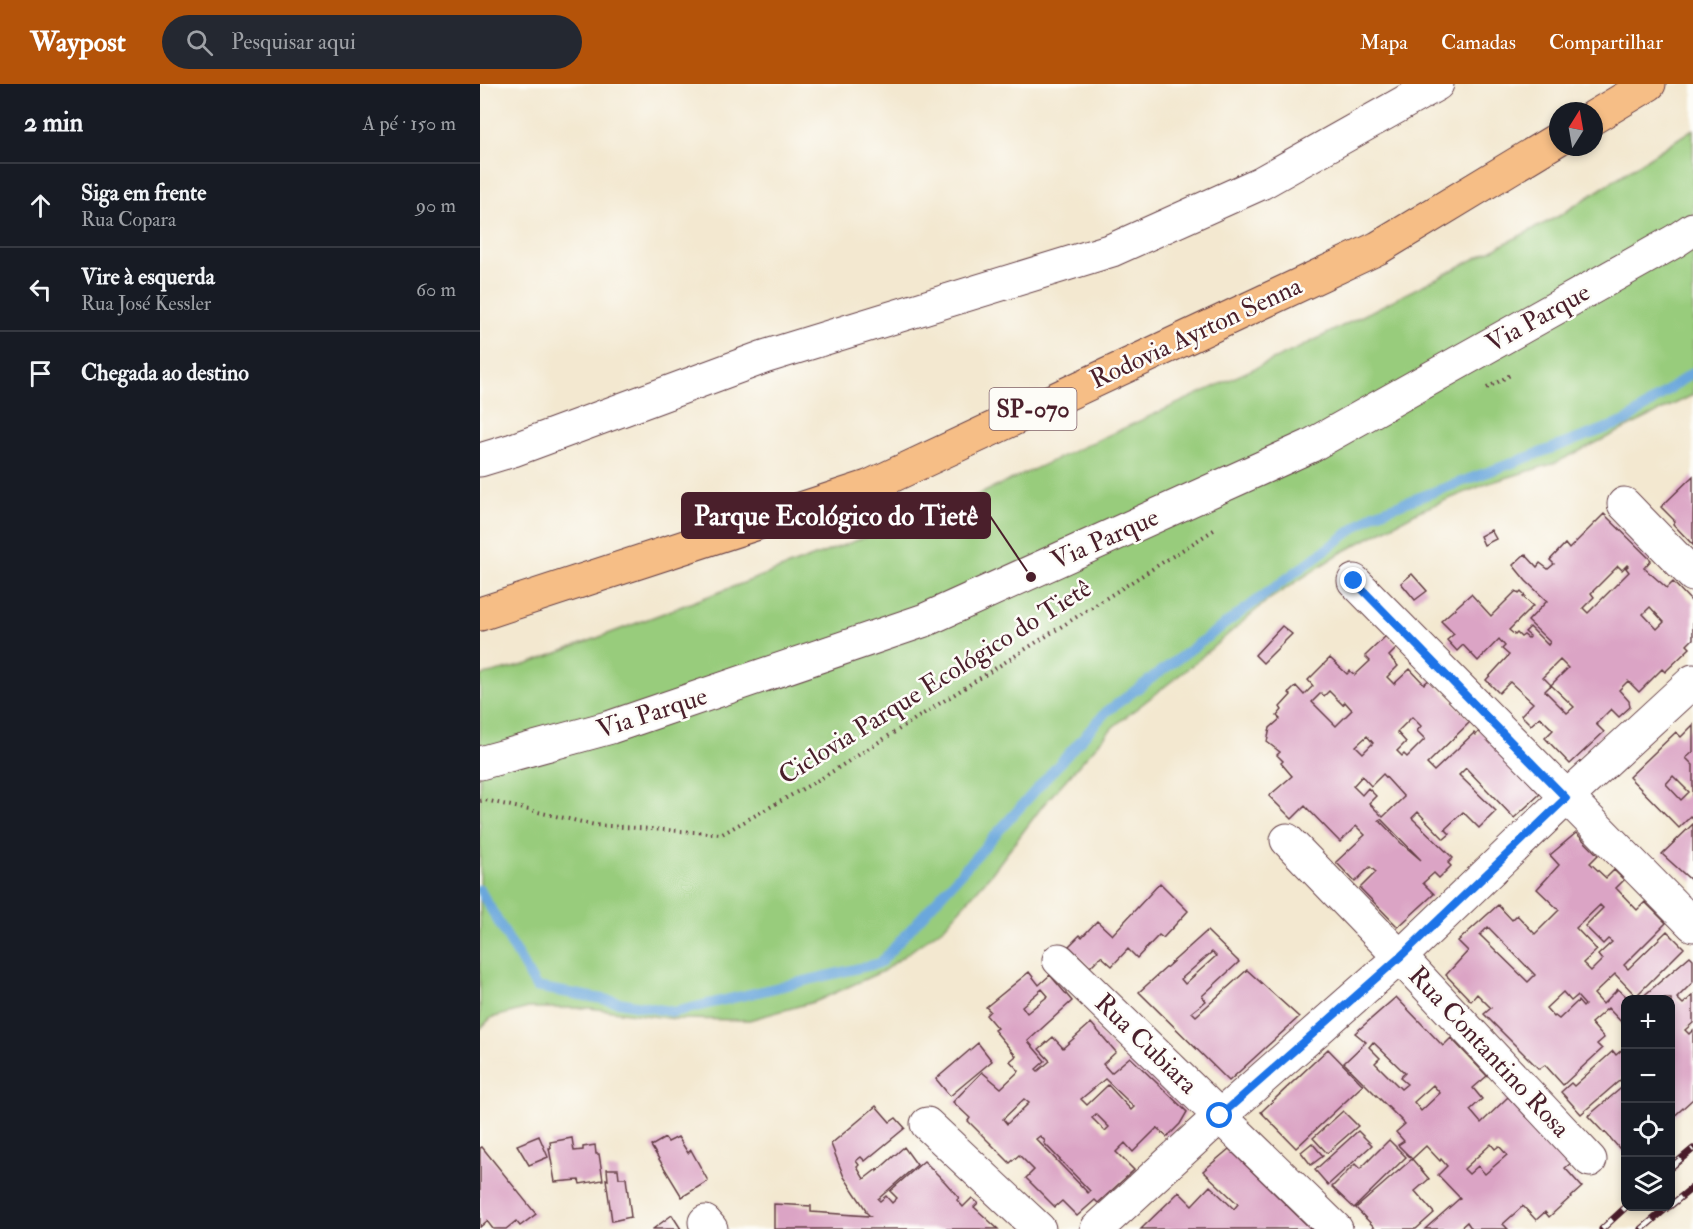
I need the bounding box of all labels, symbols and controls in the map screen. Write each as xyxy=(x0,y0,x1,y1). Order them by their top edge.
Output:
search box xyxy=(162,15,582,69)
text: Waypost xyxy=(30,25,126,60)
icon: search xyxy=(183,26,216,59)
text: Pesquisar aqui xyxy=(231,28,356,56)
text: Mapa xyxy=(1360,29,1408,56)
text: Camadas xyxy=(1441,29,1516,56)
text: Compartilhar xyxy=(1549,29,1663,56)
north arrow xyxy=(1549,102,1603,156)
text: 2 min xyxy=(24,107,83,139)
text: A pé · 150 m xyxy=(363,111,456,136)
text: Siga em frente xyxy=(81,179,206,207)
icon: ahead xyxy=(24,189,57,222)
text: 90 m xyxy=(416,193,456,218)
text: Rua Copara xyxy=(81,207,176,232)
text: Vire à esquerda xyxy=(81,263,215,291)
street label: Rodovia Ayrton Senna xyxy=(1085,270,1307,396)
icon: left xyxy=(24,273,57,306)
street label: Via Parque xyxy=(1480,276,1596,360)
text: 60 m xyxy=(416,277,456,302)
text: Rua José Kessler xyxy=(81,291,211,316)
icon: arrive xyxy=(24,357,57,390)
text: Chegada ao destino xyxy=(81,359,249,387)
road number: SP-070 xyxy=(990,388,1076,430)
callout: Parque Ecológico do Tietê xyxy=(682,493,990,538)
text: Parque Ecológico do Tietê xyxy=(694,500,979,534)
street label: Via Parque xyxy=(1046,501,1164,577)
route end xyxy=(1340,567,1366,593)
street label: Ciclovia Parque Ecológico do Tietê xyxy=(773,572,1097,792)
street label: Via Parque xyxy=(593,680,711,746)
street label: Rua Contantino Rosa xyxy=(1401,960,1577,1144)
street label: Rua Cubiara xyxy=(1088,987,1204,1101)
map controls xyxy=(1621,995,1675,1211)
button: + xyxy=(1621,995,1675,1049)
button: − xyxy=(1621,1049,1675,1103)
route start xyxy=(1206,1102,1232,1128)
button: locate xyxy=(1621,1103,1675,1157)
button: layers xyxy=(1621,1157,1675,1211)

